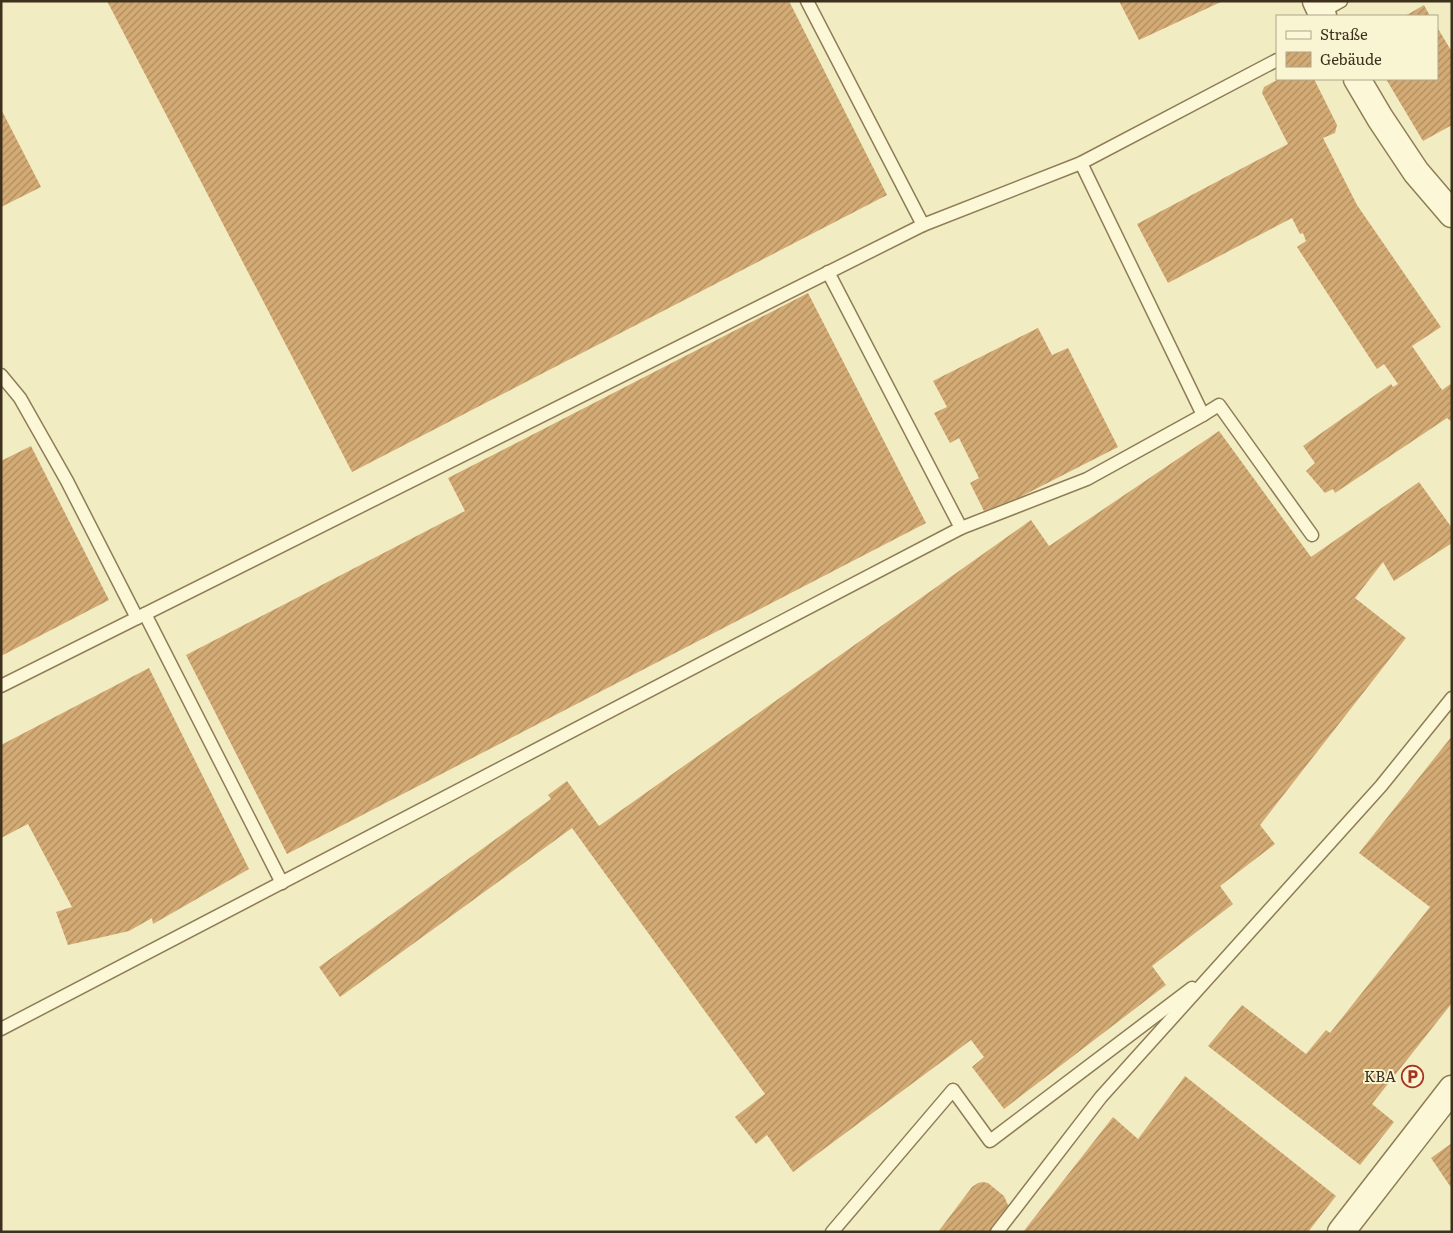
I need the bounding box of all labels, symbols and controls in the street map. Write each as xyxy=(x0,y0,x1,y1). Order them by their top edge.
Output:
legend xyxy=(1276,15,1438,80)
text: Straße xyxy=(1320,22,1368,45)
text: Gebäude xyxy=(1320,47,1382,70)
place label: KBA xyxy=(1364,1064,1396,1087)
parking icon: KBA xyxy=(1400,1065,1424,1089)

